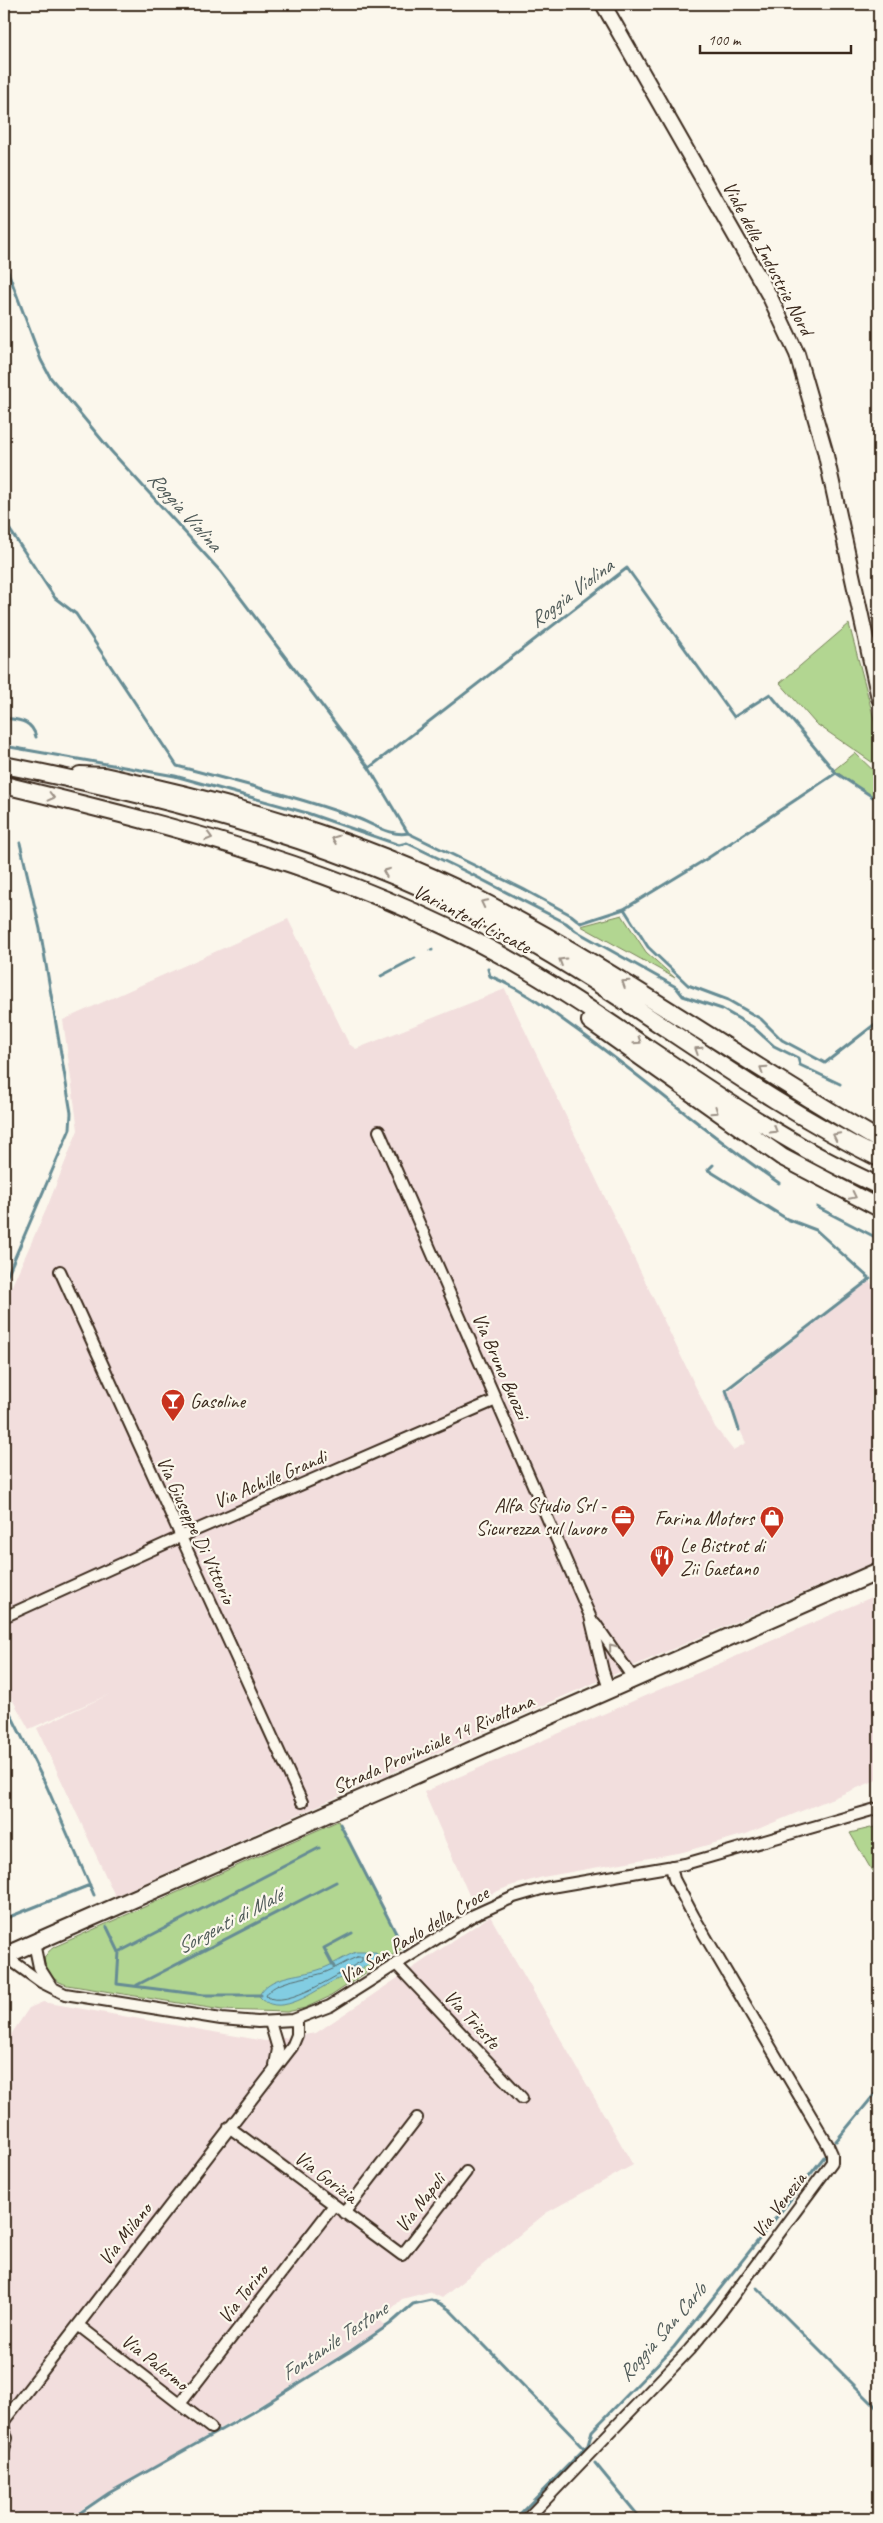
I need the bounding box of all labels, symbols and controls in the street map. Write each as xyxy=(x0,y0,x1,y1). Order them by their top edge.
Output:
scale bar xyxy=(700,22,852,54)
text: 100 m xyxy=(708,31,742,50)
street label: Viale delle Industrie Nord xyxy=(717,177,821,342)
water label: Roggia Violina xyxy=(142,466,229,558)
water label: Roggia Violina xyxy=(524,552,620,633)
one-way arrow xyxy=(47,791,56,802)
one-way arrow xyxy=(204,831,212,841)
one-way arrow xyxy=(331,835,340,845)
one-way arrow xyxy=(382,868,391,878)
street label: Variante di Liscate xyxy=(409,879,536,960)
one-way arrow xyxy=(480,899,489,909)
one-way arrow xyxy=(558,958,567,968)
one-way arrow xyxy=(622,979,631,989)
one-way arrow xyxy=(632,1035,641,1044)
one-way arrow xyxy=(694,1047,703,1057)
one-way arrow xyxy=(759,1066,769,1075)
one-way arrow xyxy=(709,1105,719,1114)
one-way arrow xyxy=(768,1124,777,1133)
one-way arrow xyxy=(832,1132,841,1142)
one-way arrow xyxy=(848,1190,857,1200)
street label: Via Bruno Buozzi xyxy=(467,1309,536,1425)
bar icon: Gasoline xyxy=(160,1388,186,1422)
place label: Gasoline xyxy=(190,1389,246,1414)
street label: Via Achille Grandi xyxy=(210,1443,332,1514)
street label: Via Giuseppe Di Vittorio xyxy=(151,1452,242,1609)
place label: Alfa Studio Srl - Sicurezza sul lavoro xyxy=(476,1493,608,1541)
office icon: Alfa Studio Srl - Sicurezza sul lavoro xyxy=(610,1504,636,1538)
shop icon: Farina Motors xyxy=(759,1505,785,1539)
place label: Farina Motors xyxy=(655,1506,756,1531)
place label: Le Bistrot di Zii Gaetano xyxy=(680,1533,767,1581)
restaurant icon: Le Bistrot di Zii Gaetano xyxy=(649,1544,675,1578)
one-way arrow xyxy=(610,1644,618,1653)
street label: Strada Provinciale 14 Rivoltana xyxy=(329,1688,538,1800)
water label: Sorgenti di Malé xyxy=(172,1879,292,1960)
street label: Via San Paolo della Croce xyxy=(335,1880,494,1989)
street label: Via Trieste xyxy=(438,1984,507,2055)
street label: Via Gorizia xyxy=(289,2145,364,2210)
street label: Via Venezia xyxy=(746,2166,813,2243)
street label: Via Napoli xyxy=(389,2167,452,2237)
street label: Via Milano xyxy=(93,2196,158,2270)
street label: Via Torino xyxy=(212,2258,275,2328)
water label: Roggia San Carlo xyxy=(612,2276,713,2386)
water label: Fontanile Testone xyxy=(276,2294,395,2386)
street label: Via Palermo xyxy=(116,2328,195,2397)

